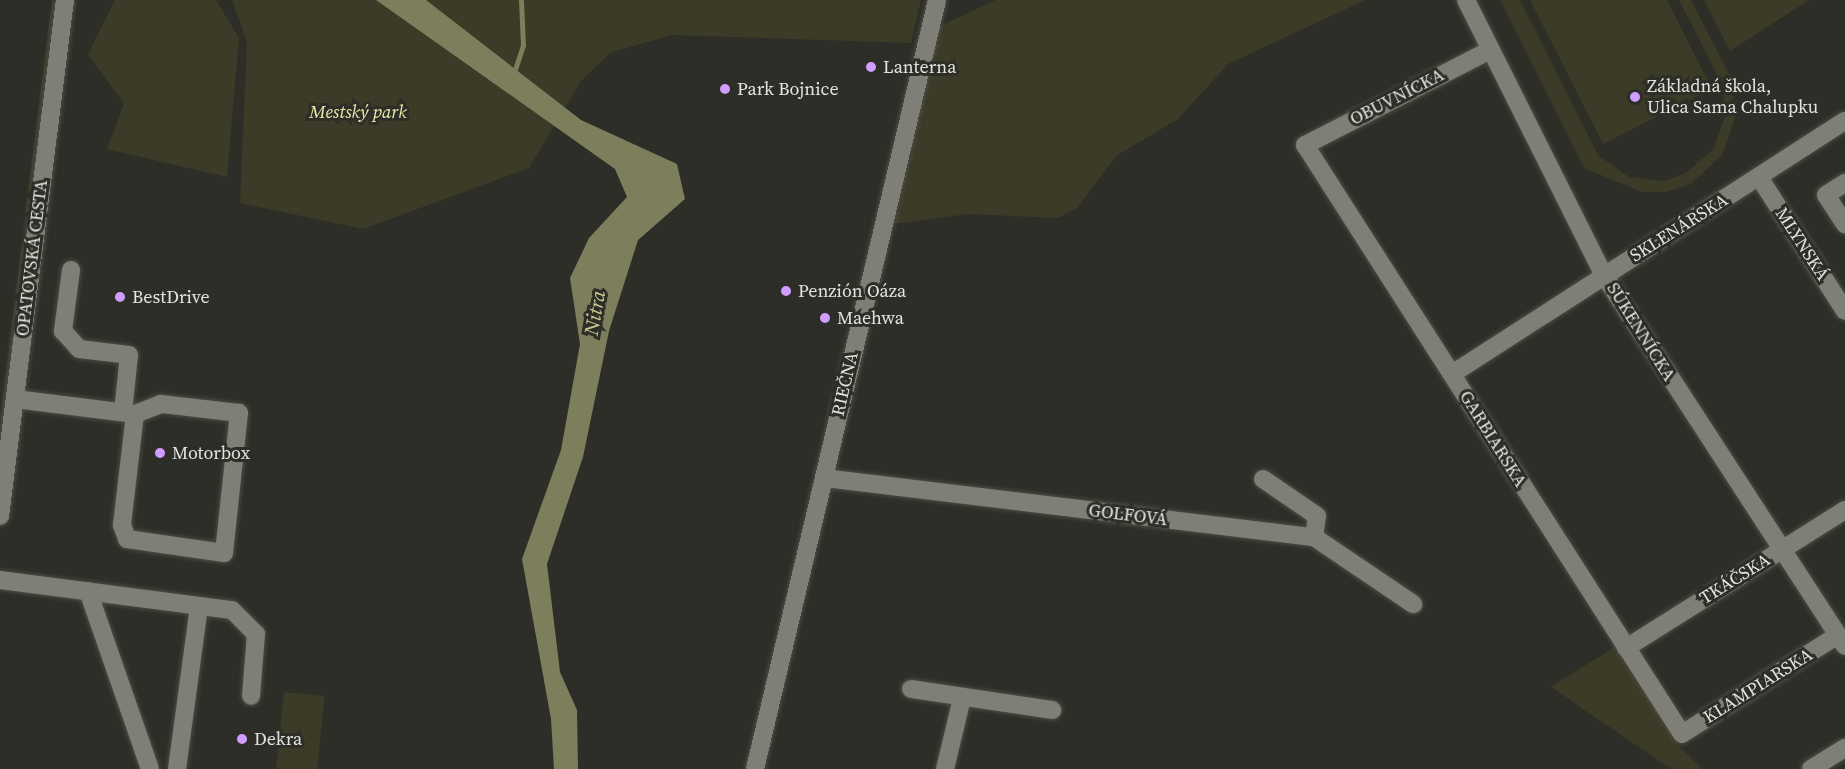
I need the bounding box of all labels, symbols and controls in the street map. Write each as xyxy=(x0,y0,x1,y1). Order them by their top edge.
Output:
place label: Lanterna xyxy=(883,56,956,78)
marker: Lanterna xyxy=(864,60,878,74)
street label: OBUVNÍCKA xyxy=(1346,64,1448,130)
place label: Základná škola, Ulica Sama Chalupku xyxy=(1647,76,1818,118)
place label: Park Bojnice xyxy=(737,78,839,100)
marker: Park Bojnice xyxy=(718,82,732,96)
marker: Základná škola, Ulica Sama Chalupku xyxy=(1628,90,1642,104)
park label: Mestský park xyxy=(309,101,407,123)
street label: OPATOVSKÁ CESTA xyxy=(12,179,52,337)
street label: SKLENÁRSKA xyxy=(1626,189,1732,267)
street label: MLYNSKÁ xyxy=(1770,203,1834,285)
street label: SÚKENNÍCKA xyxy=(1602,279,1680,385)
place label: Penzión Oáza xyxy=(798,280,906,302)
marker: Penzión Oáza xyxy=(779,284,793,298)
place label: BestDrive xyxy=(132,286,210,308)
water label: Nitra xyxy=(579,289,611,337)
marker: BestDrive xyxy=(113,290,127,304)
place label: Maehwa xyxy=(837,307,904,329)
marker: Maehwa xyxy=(818,311,832,325)
street label: RIEČNA xyxy=(827,350,863,418)
street label: GARBIARSKA xyxy=(1455,387,1531,491)
place label: Motorbox xyxy=(172,442,250,464)
marker: Motorbox xyxy=(153,446,167,460)
street label: GOLFOVÁ xyxy=(1087,499,1169,531)
street label: TKÁČSKA xyxy=(1696,549,1774,609)
street label: KLAMPIARSKA xyxy=(1699,644,1817,728)
place label: Dekra xyxy=(254,728,302,750)
marker: Dekra xyxy=(235,732,249,746)

